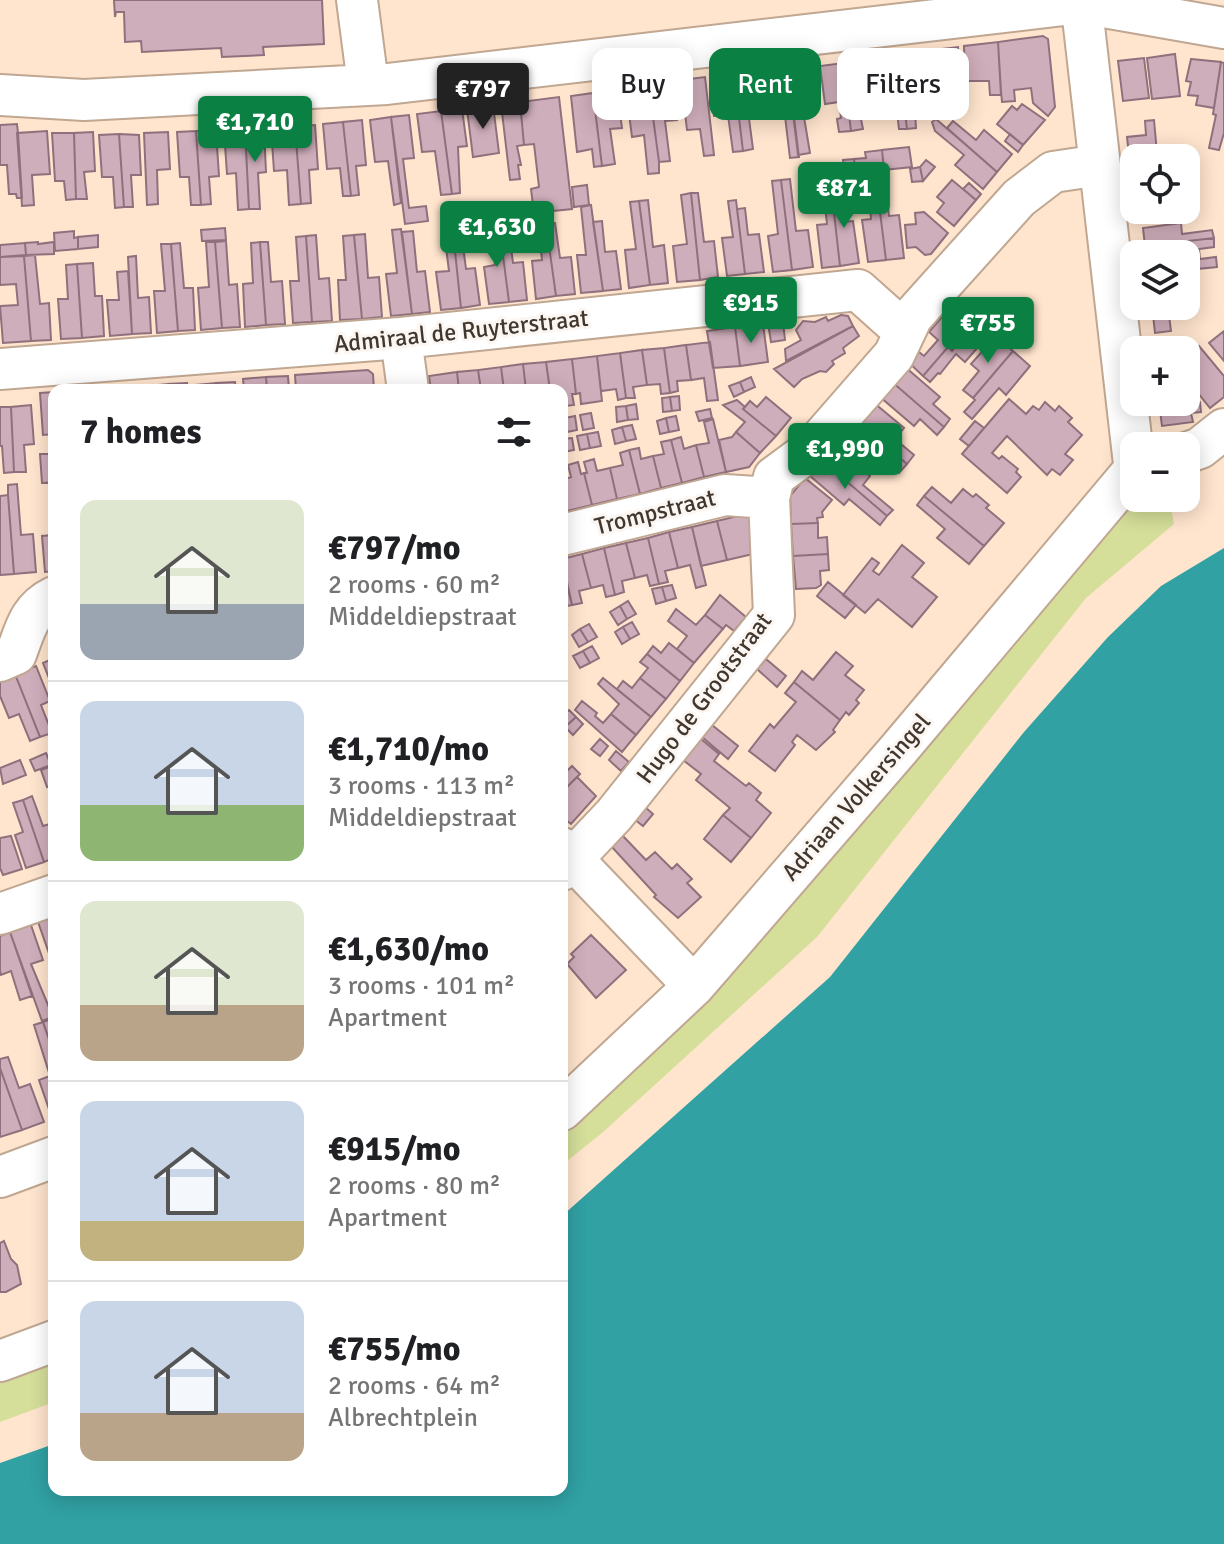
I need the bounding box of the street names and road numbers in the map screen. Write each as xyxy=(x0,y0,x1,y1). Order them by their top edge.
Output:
street label: Admiraal de Ruyterstraat xyxy=(332,303,590,359)
street label: Trompstraat xyxy=(592,483,718,541)
street label: Hugo de Grootstraat xyxy=(630,606,778,790)
street label: Adriaan Volkersingel xyxy=(775,707,937,887)

